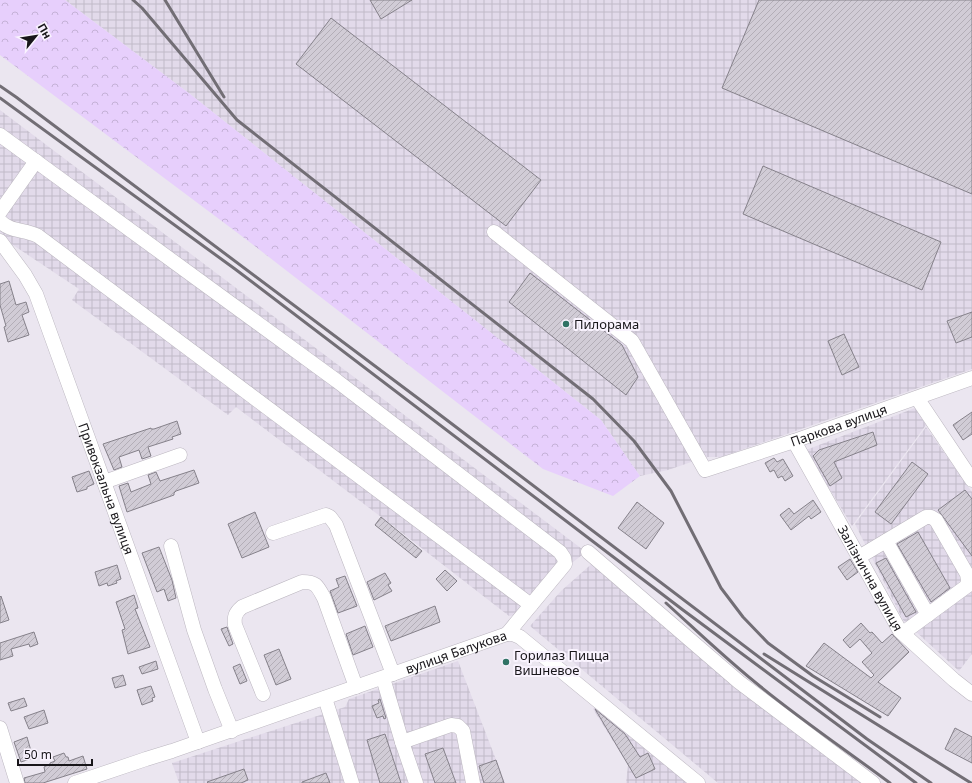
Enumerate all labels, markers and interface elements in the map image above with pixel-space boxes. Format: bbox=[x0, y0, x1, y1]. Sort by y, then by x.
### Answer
north arrow bbox=[16, 16, 56, 56]
text: Пн bbox=[35, 20, 55, 41]
place label: Пилорама bbox=[574, 315, 639, 333]
marker: Пилорама bbox=[561, 319, 571, 329]
street label: Паркова вулиця bbox=[788, 400, 889, 451]
street label: Привокзальна вулиця bbox=[74, 420, 138, 557]
street label: Залізнична вулиця bbox=[834, 522, 907, 634]
street label: вулиця Балукова bbox=[403, 626, 509, 678]
place label: Горилаз Пицца Вишневое bbox=[514, 646, 609, 679]
marker: Горилаз Пицца Вишневое bbox=[501, 657, 511, 667]
scale bar bbox=[18, 741, 92, 767]
text: 50 m bbox=[24, 746, 52, 763]

